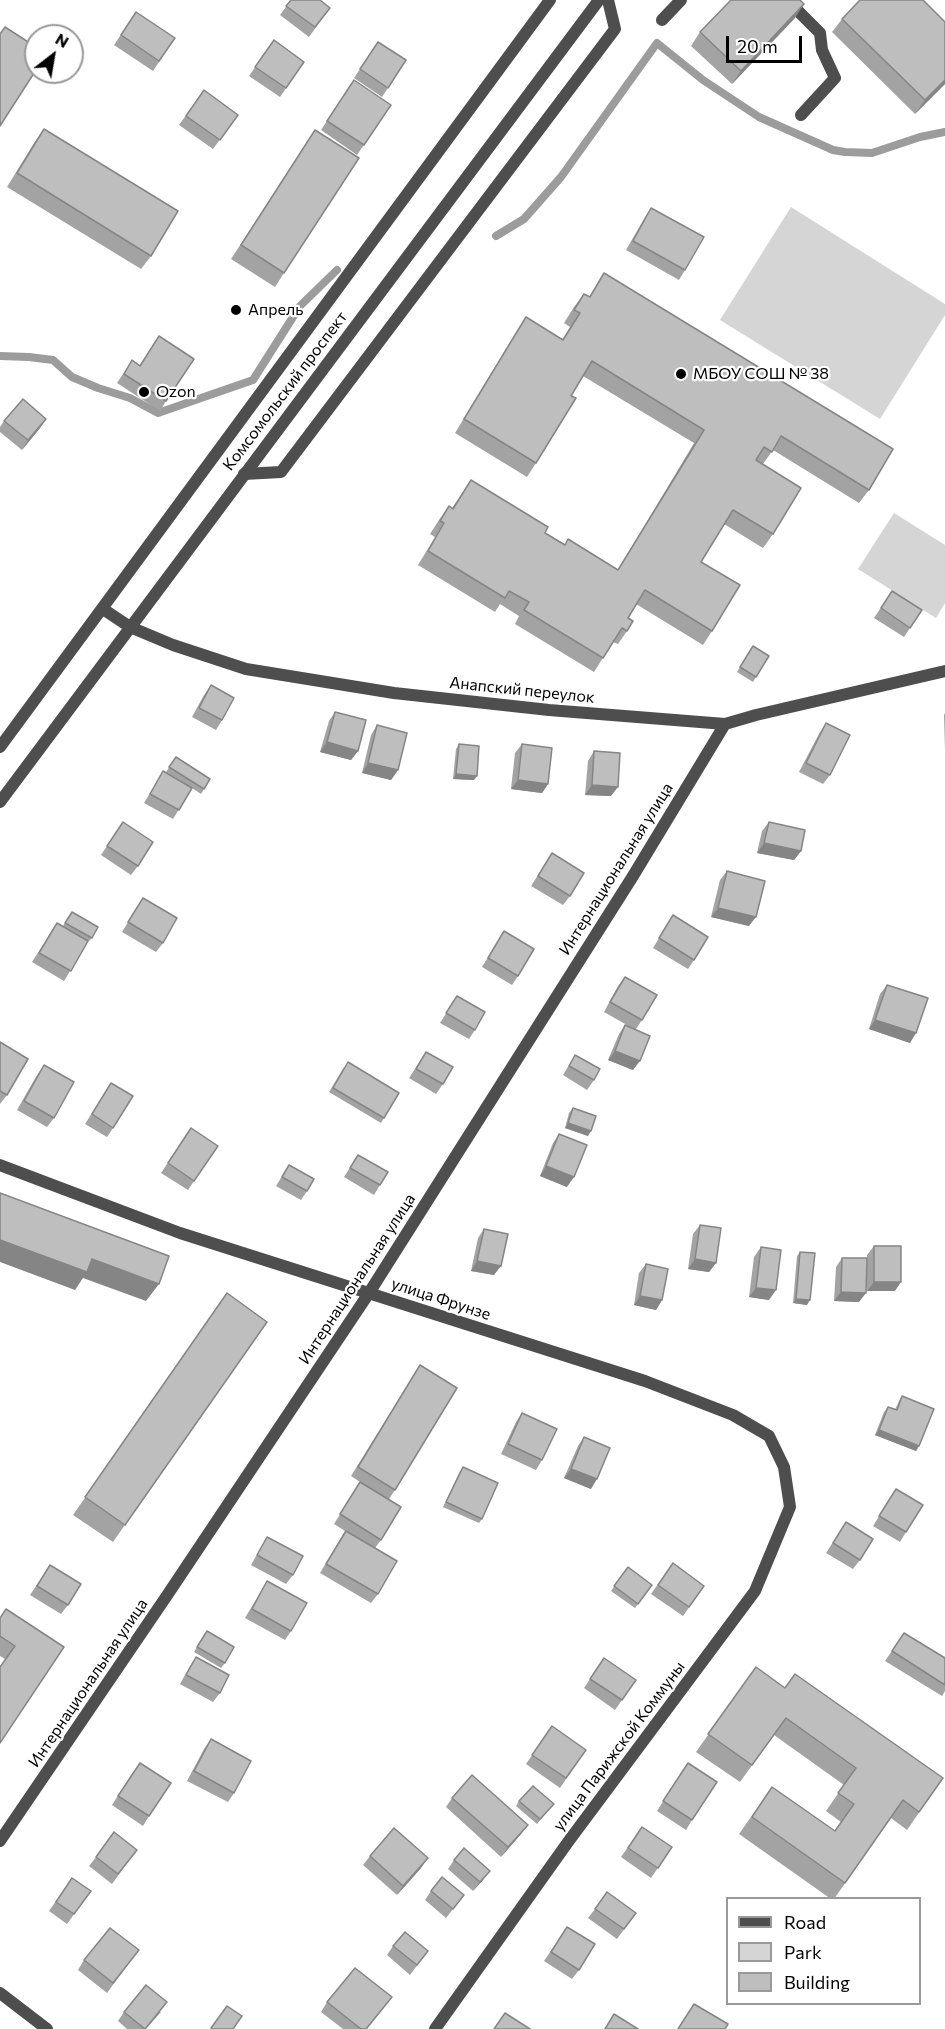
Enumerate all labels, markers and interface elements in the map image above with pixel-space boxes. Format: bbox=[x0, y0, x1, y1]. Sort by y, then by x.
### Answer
north arrow bbox=[24, 24, 84, 84]
scale bar bbox=[729, 24, 806, 62]
text: N bbox=[52, 29, 73, 51]
text: 20 m bbox=[737, 35, 778, 57]
place label: Апрель bbox=[248, 300, 303, 320]
marker: Апрель bbox=[229, 303, 243, 317]
street label: Комсомольский проспект bbox=[219, 308, 351, 474]
place label: МБОУ СОШ № 38 bbox=[693, 364, 829, 384]
marker: МБОУ СОШ № 38 bbox=[674, 367, 688, 381]
place label: Ozon bbox=[156, 382, 196, 402]
marker: Ozon bbox=[137, 385, 151, 399]
street label: Анапский переулок bbox=[449, 673, 595, 707]
street label: Интернациональная улица bbox=[555, 779, 677, 959]
street label: Интернациональная улица bbox=[295, 1190, 419, 1368]
street label: улица Фрунзе bbox=[389, 1274, 493, 1324]
street label: Интернациональная улица bbox=[24, 1595, 152, 1771]
street label: улица Парижской Коммуны bbox=[549, 1657, 689, 1835]
legend bbox=[726, 1897, 921, 2005]
text: Road bbox=[784, 1911, 826, 1933]
text: Park bbox=[784, 1941, 822, 1963]
text: Building bbox=[784, 1971, 850, 1993]

